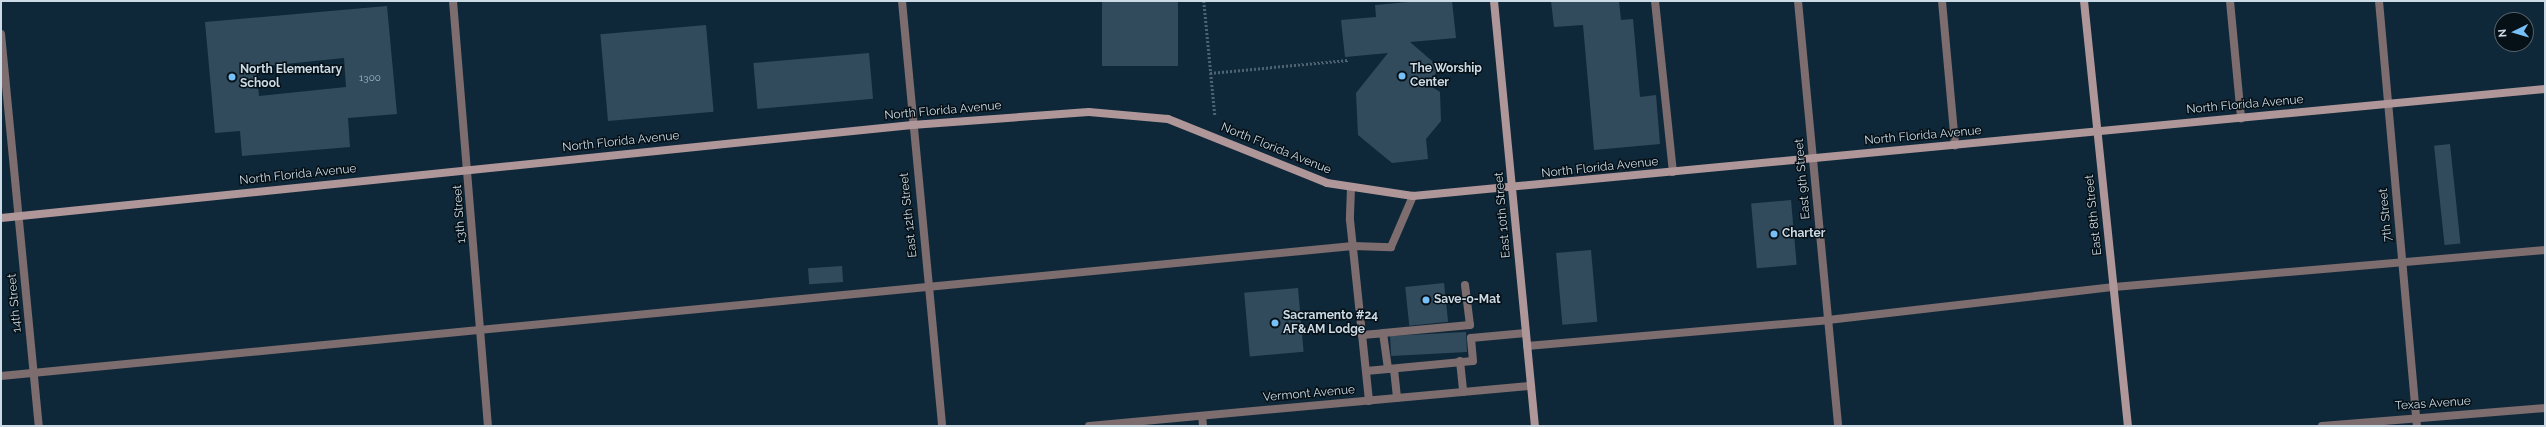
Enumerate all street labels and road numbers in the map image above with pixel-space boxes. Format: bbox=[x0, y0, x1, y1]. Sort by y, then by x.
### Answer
street label: North Florida Avenue bbox=[2186, 93, 2304, 117]
street label: North Florida Avenue bbox=[884, 99, 1002, 123]
street label: North Florida Avenue bbox=[1219, 120, 1333, 178]
street label: North Florida Avenue bbox=[1864, 124, 1982, 148]
street label: North Florida Avenue bbox=[562, 129, 680, 155]
street label: East 9th Street bbox=[1792, 138, 1814, 220]
street label: North Florida Avenue bbox=[1541, 155, 1659, 181]
street label: North Florida Avenue bbox=[239, 162, 357, 188]
street label: East 10th Street bbox=[1492, 171, 1514, 259]
street label: East 12th Street bbox=[897, 172, 921, 258]
street label: East 8th Street bbox=[2083, 174, 2105, 256]
street label: 13th Street bbox=[451, 184, 469, 244]
street label: 7th Street bbox=[2376, 188, 2396, 242]
street label: 14th Street bbox=[5, 273, 25, 333]
street label: Vermont Avenue bbox=[1262, 383, 1356, 405]
street label: Texas Avenue bbox=[2394, 394, 2472, 414]

